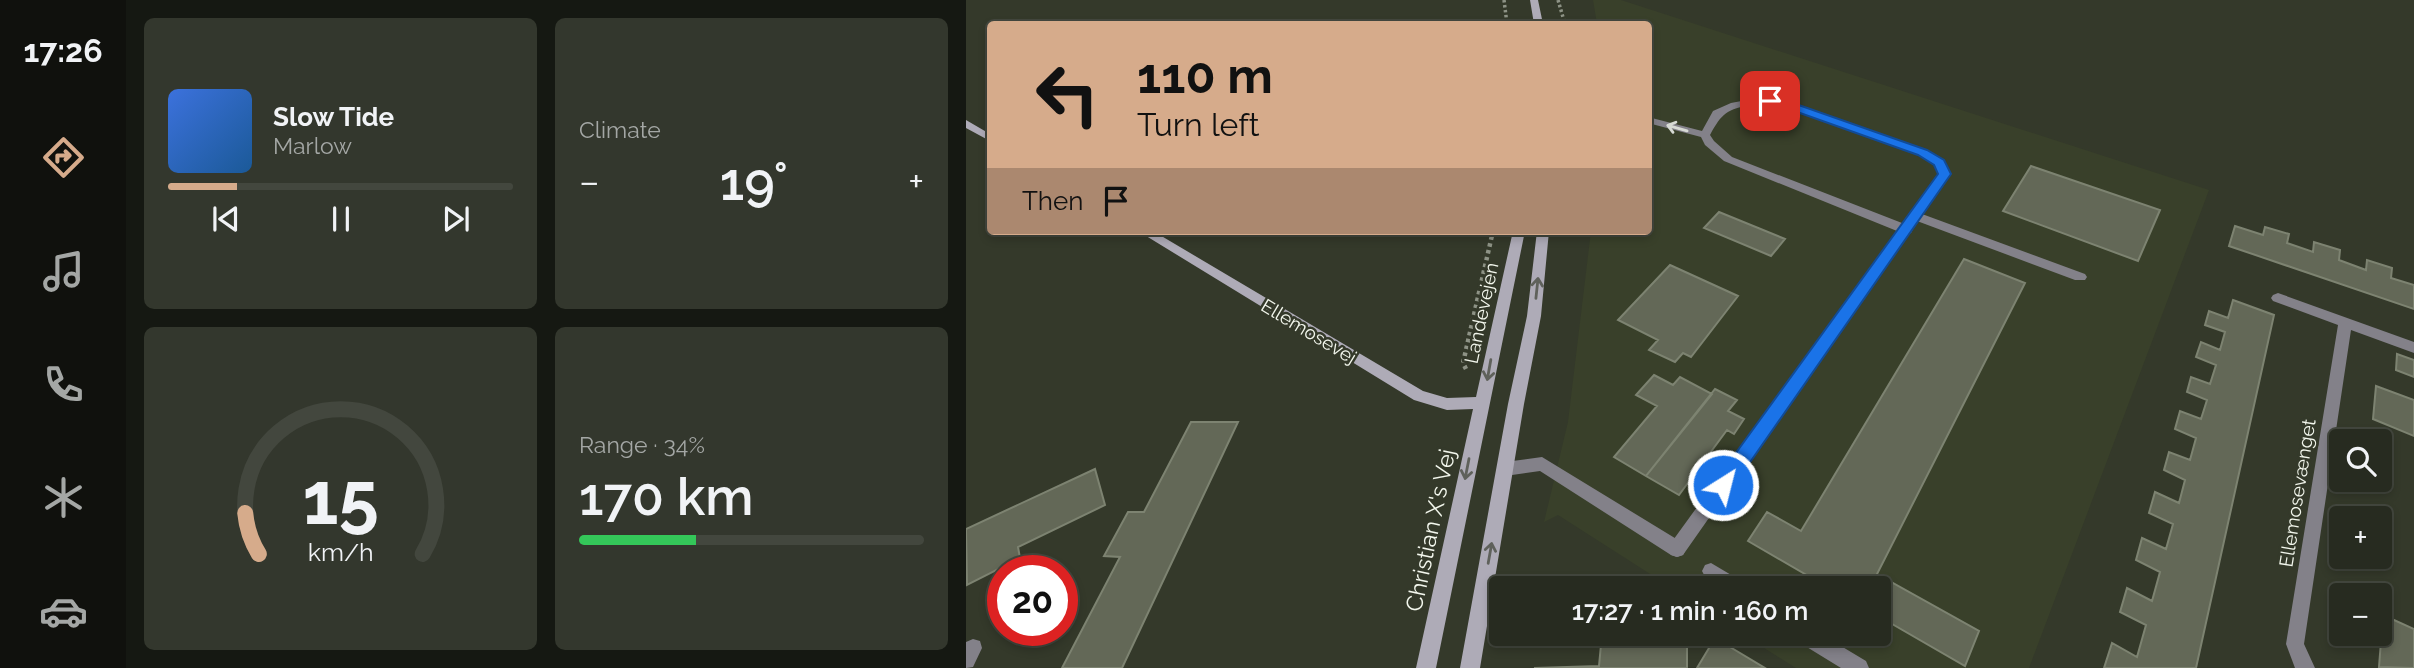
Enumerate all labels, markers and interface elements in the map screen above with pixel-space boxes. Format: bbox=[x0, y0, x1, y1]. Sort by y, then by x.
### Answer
text: 17:26 bbox=[23, 32, 103, 69]
text: 110 m bbox=[1137, 47, 1273, 104]
icon: left bbox=[1022, 49, 1113, 140]
pin bbox=[1740, 71, 1800, 131]
icon: arrive bbox=[1751, 82, 1789, 120]
text: Slow Tide bbox=[273, 102, 394, 132]
text: Turn left bbox=[1137, 106, 1259, 143]
text: Climate bbox=[579, 116, 661, 143]
one-way arrow bbox=[1666, 121, 1688, 134]
text: Marlow bbox=[273, 132, 352, 159]
icon: directions bbox=[39, 133, 88, 182]
text: 19° bbox=[720, 151, 788, 212]
text: − bbox=[579, 159, 599, 204]
text: + bbox=[908, 159, 924, 204]
icon: arrive bbox=[1097, 182, 1135, 220]
text: Then bbox=[1022, 186, 1083, 216]
icon: previous bbox=[207, 200, 245, 238]
icon: pause bbox=[322, 200, 360, 238]
icon: next bbox=[437, 200, 475, 238]
icon: music bbox=[39, 247, 88, 296]
street label: Landevejen bbox=[1460, 260, 1502, 366]
one-way arrow bbox=[1531, 278, 1544, 300]
street label: Ellemosevej bbox=[1257, 294, 1361, 368]
one-way arrow bbox=[1482, 358, 1495, 381]
icon: phone bbox=[39, 360, 88, 409]
street label: Ellemosevænget bbox=[2274, 417, 2320, 569]
map controls bbox=[2329, 429, 2392, 646]
button: search bbox=[2329, 429, 2392, 492]
text: Range · 34% bbox=[579, 431, 705, 458]
street label: Christian X's Vej bbox=[1400, 446, 1460, 614]
position arrow bbox=[1686, 448, 1760, 522]
text: 15 bbox=[302, 457, 379, 542]
one-way arrow bbox=[1459, 457, 1473, 480]
text: 170 km bbox=[579, 466, 753, 527]
icon: climate bbox=[39, 473, 88, 522]
button: + bbox=[2329, 506, 2392, 569]
text: km/h bbox=[308, 537, 373, 567]
one-way arrow bbox=[1484, 542, 1498, 565]
speed limit sign: 20 bbox=[987, 555, 1078, 646]
button: − bbox=[2329, 583, 2392, 646]
icon: car bbox=[39, 587, 88, 636]
text: 17:27 · 1 min · 160 m bbox=[1572, 596, 1808, 626]

